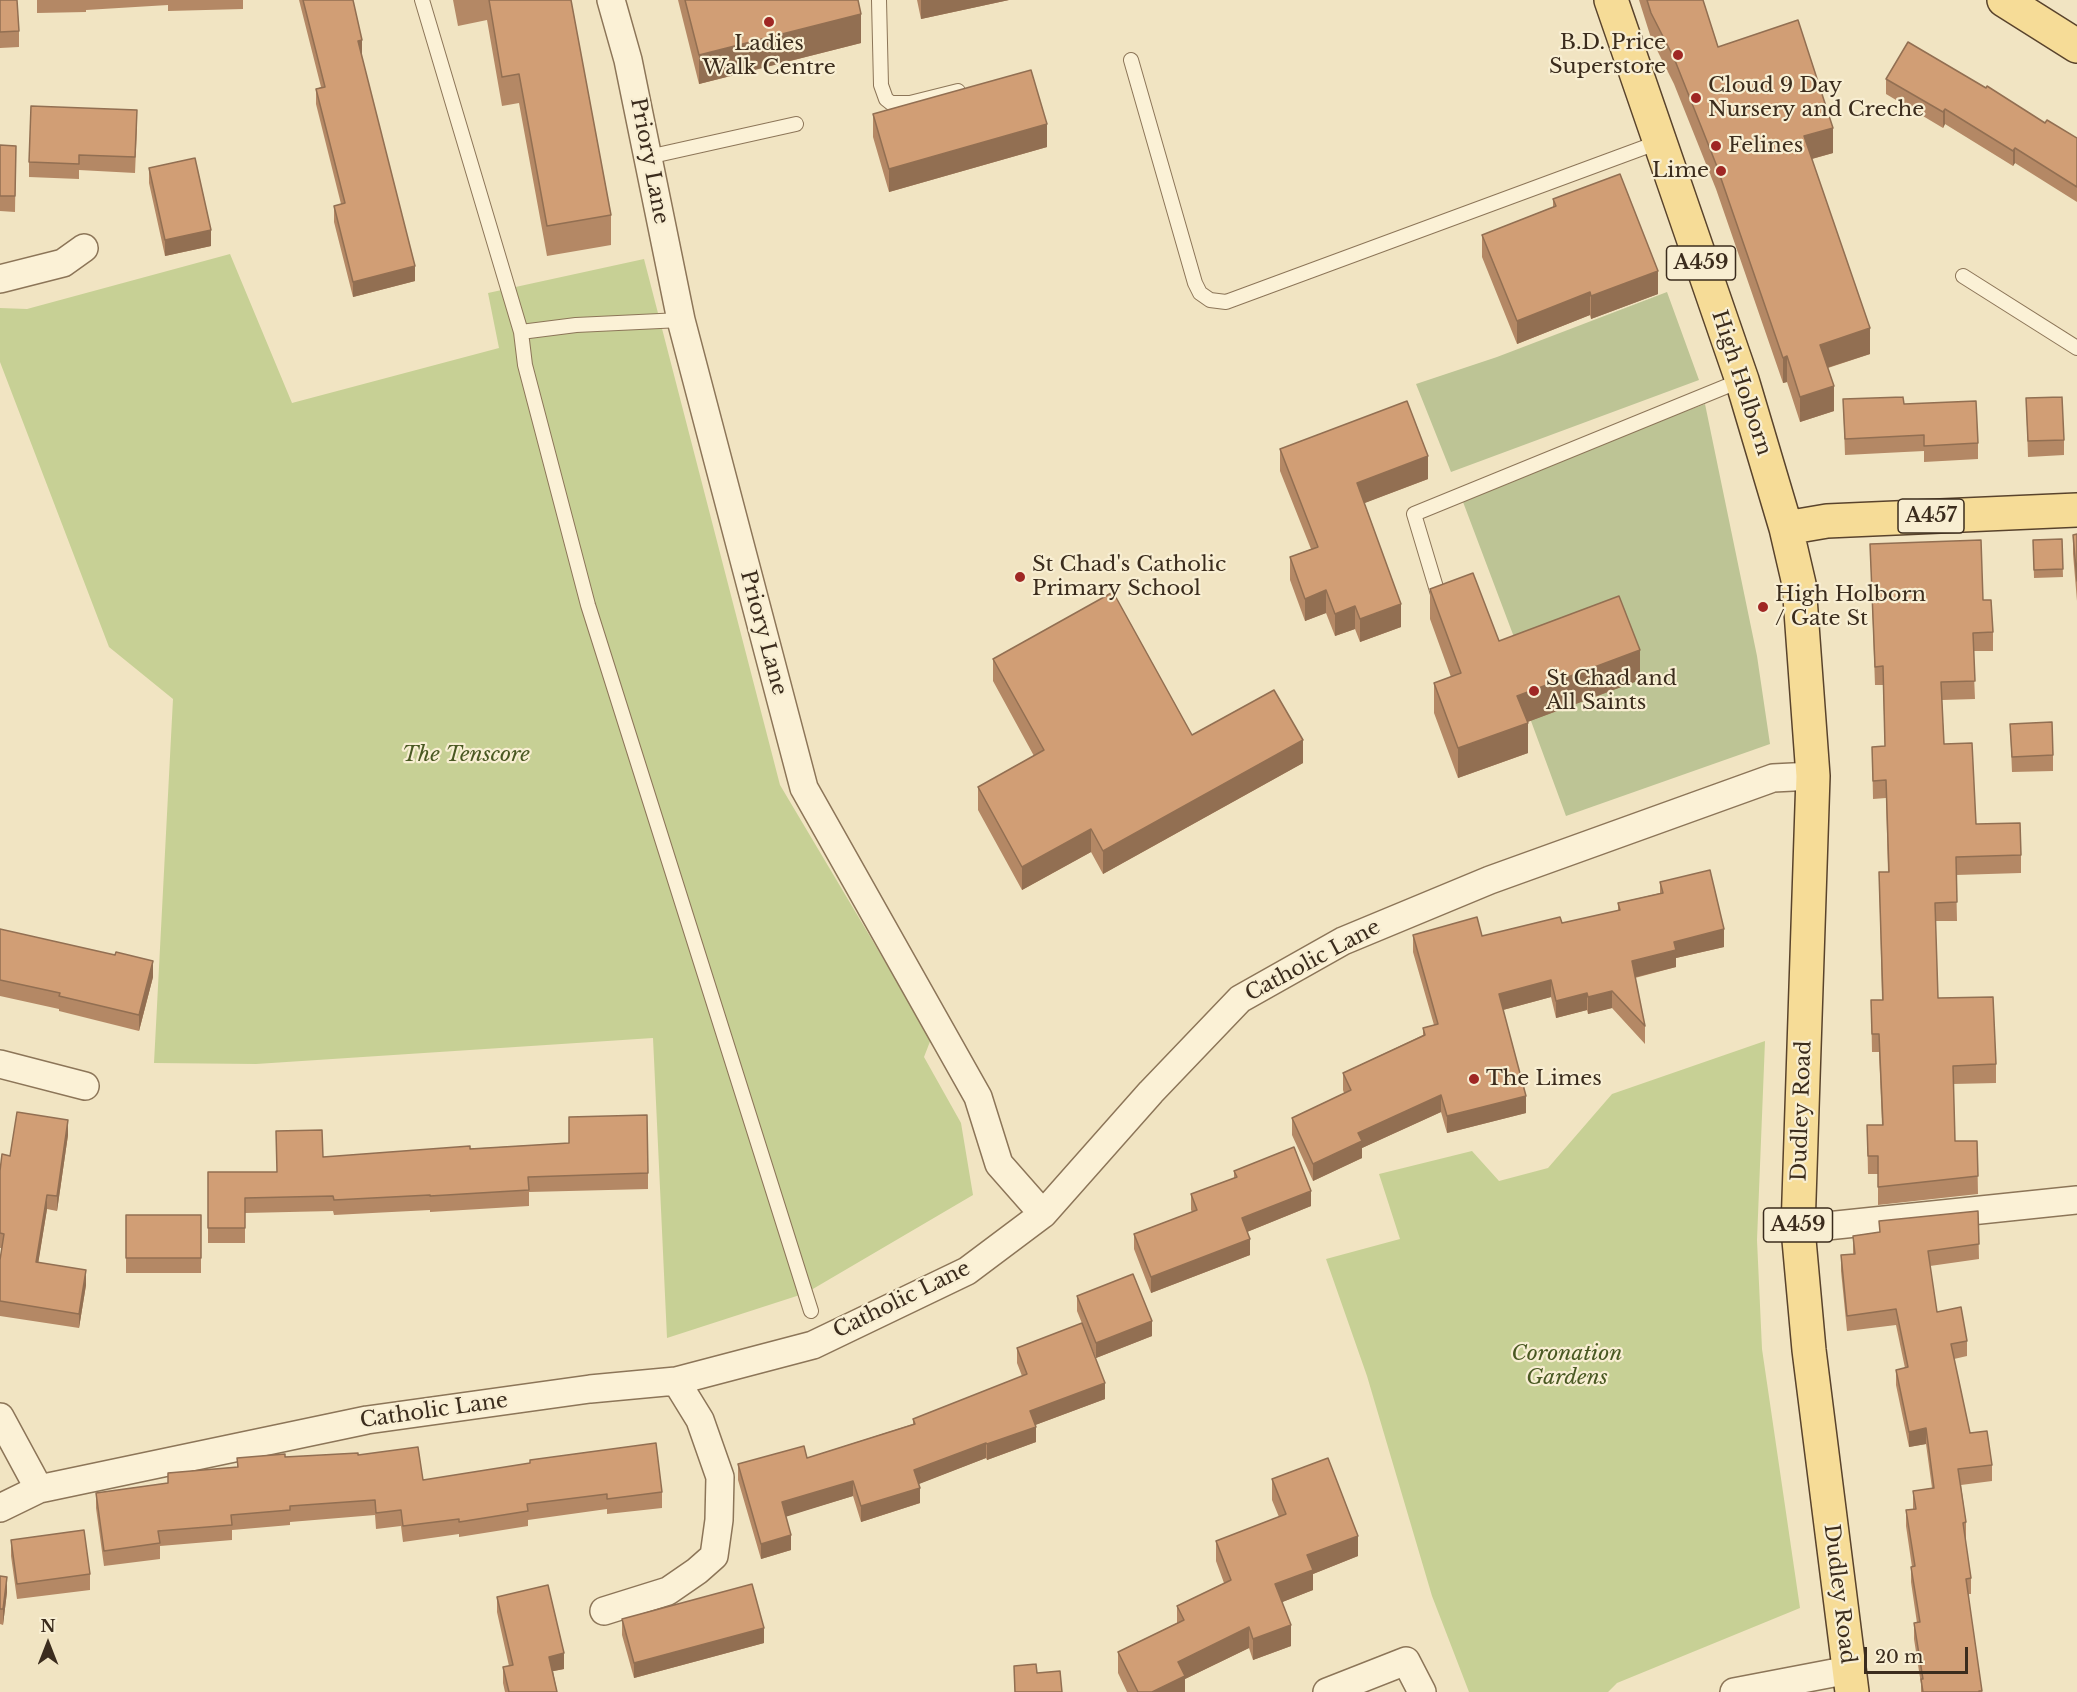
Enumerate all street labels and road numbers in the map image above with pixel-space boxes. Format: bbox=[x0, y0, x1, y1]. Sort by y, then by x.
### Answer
street label: Priory Lane bbox=[624, 96, 674, 226]
road number: A459 bbox=[1666, 246, 1736, 280]
street label: High Holborn bbox=[1706, 307, 1776, 459]
road number: A457 bbox=[1898, 499, 1964, 533]
street label: Priory Lane bbox=[734, 568, 792, 698]
street label: Catholic Lane bbox=[1241, 915, 1385, 1007]
street label: Dudley Road bbox=[1787, 1040, 1817, 1182]
road number: A459 bbox=[1764, 1208, 1832, 1242]
street label: Catholic Lane bbox=[829, 1256, 975, 1344]
street label: Catholic Lane bbox=[358, 1388, 510, 1434]
street label: Dudley Road bbox=[1818, 1523, 1860, 1665]

